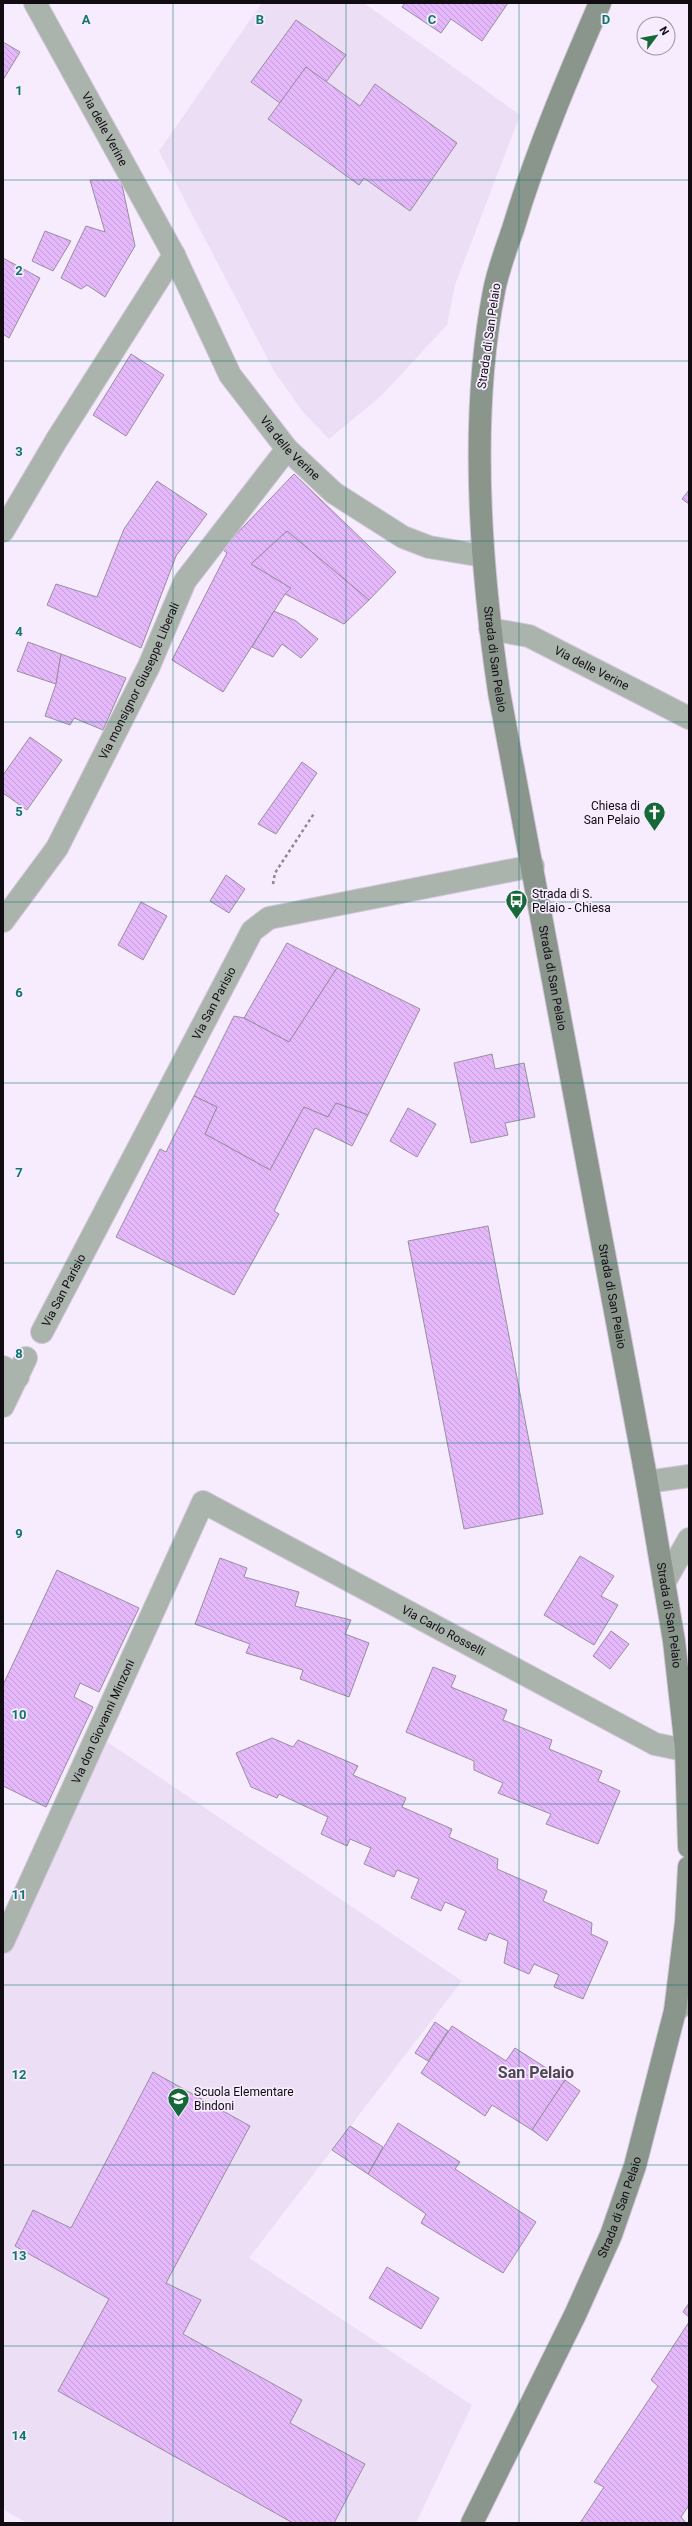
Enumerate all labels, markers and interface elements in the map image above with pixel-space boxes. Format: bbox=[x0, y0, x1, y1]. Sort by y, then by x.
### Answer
text: A bbox=[82, 12, 91, 27]
text: B bbox=[256, 12, 264, 27]
text: C bbox=[428, 12, 437, 27]
text: D bbox=[602, 12, 610, 27]
north arrow bbox=[636, 16, 676, 56]
text: N bbox=[656, 24, 672, 38]
text: 1 bbox=[15, 83, 23, 98]
street label: Via delle Verine bbox=[79, 90, 131, 168]
text: 2 bbox=[15, 263, 23, 278]
street label: Strada di San Pelaio bbox=[475, 282, 503, 390]
street label: Via delle Verine bbox=[257, 413, 323, 483]
text: 3 bbox=[15, 444, 23, 459]
street label: Via monsignor Giuseppe Liberali bbox=[96, 600, 182, 762]
street label: Strada di San Pelaio bbox=[481, 606, 510, 713]
text: 4 bbox=[15, 624, 23, 639]
street label: Via delle Verine bbox=[552, 643, 631, 693]
place label: Chiesa di San Pelaio bbox=[584, 799, 640, 827]
church icon: Chiesa di San Pelaio bbox=[642, 800, 668, 833]
text: 5 bbox=[15, 804, 23, 819]
place label: Strada di S. Pelaio - Chiesa bbox=[532, 887, 611, 915]
bus stop icon: Strada di S. Pelaio - Chiesa bbox=[503, 888, 529, 921]
street label: Strada di San Pelaio bbox=[536, 924, 569, 1032]
street label: Via San Parisio bbox=[189, 964, 239, 1042]
text: 6 bbox=[15, 985, 23, 1000]
text: 7 bbox=[15, 1165, 23, 1180]
street label: Strada di San Pelaio bbox=[596, 1243, 629, 1350]
street label: Via San Parisio bbox=[39, 1251, 89, 1329]
text: 8 bbox=[15, 1346, 23, 1361]
text: 9 bbox=[15, 1526, 23, 1541]
street label: Strada di San Pelaio bbox=[654, 1561, 684, 1669]
street label: Via Carlo Rosselli bbox=[399, 1603, 488, 1659]
street label: Via don Giovanni Minzoni bbox=[69, 1657, 137, 1786]
text: 10 bbox=[12, 1707, 26, 1722]
text: 11 bbox=[12, 1887, 26, 1902]
district label: San Pelaio bbox=[498, 2063, 574, 2082]
text: 12 bbox=[12, 2067, 26, 2082]
place label: Scuola Elementare Bindoni bbox=[194, 2085, 294, 2113]
school or university icon: Scuola Elementare Bindoni bbox=[166, 2086, 192, 2119]
street label: Strada di San Pelaio bbox=[595, 2155, 644, 2260]
text: 13 bbox=[12, 2248, 26, 2263]
text: 14 bbox=[12, 2428, 27, 2443]

